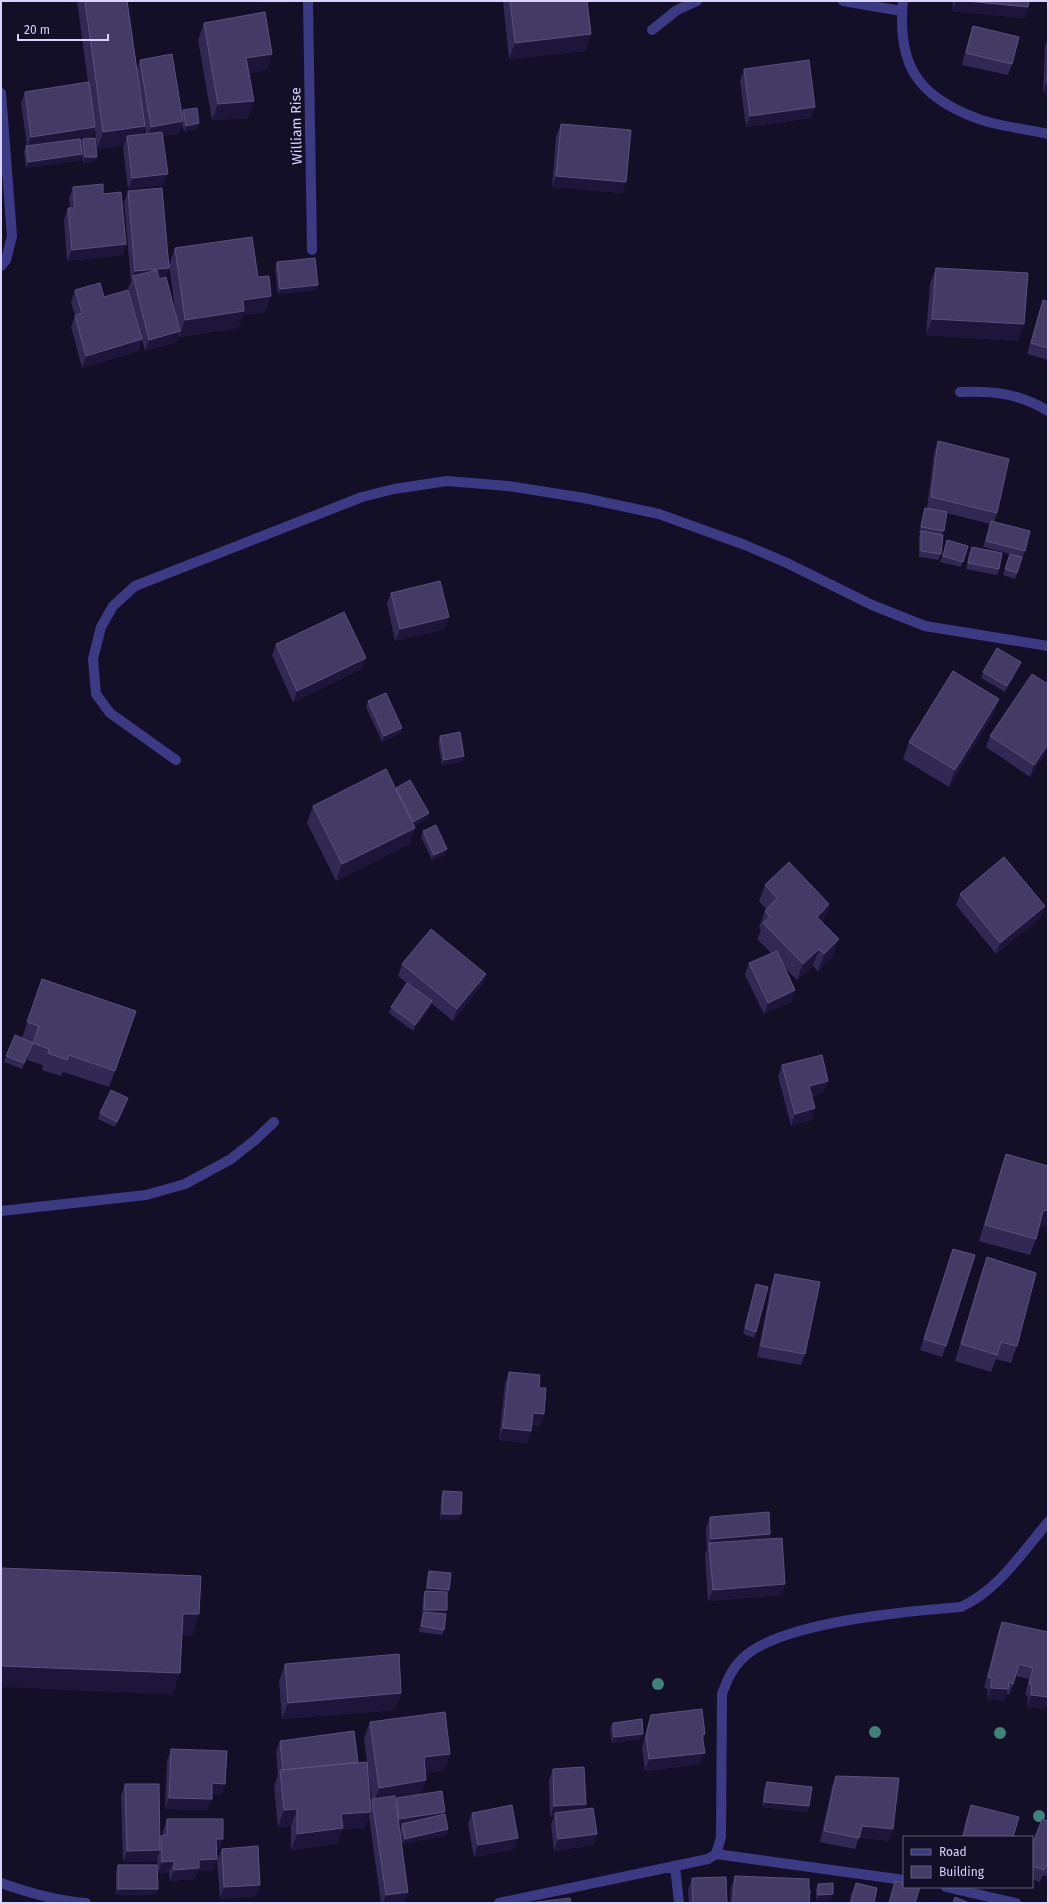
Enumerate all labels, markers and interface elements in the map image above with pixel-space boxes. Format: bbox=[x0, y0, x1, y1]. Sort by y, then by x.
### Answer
scale bar bbox=[18, 16, 108, 42]
text: 20 m bbox=[24, 23, 50, 37]
street label: William Rise bbox=[287, 87, 306, 165]
legend bbox=[903, 1836, 1033, 1888]
text: Road bbox=[939, 1845, 967, 1859]
text: Building bbox=[939, 1865, 985, 1879]

